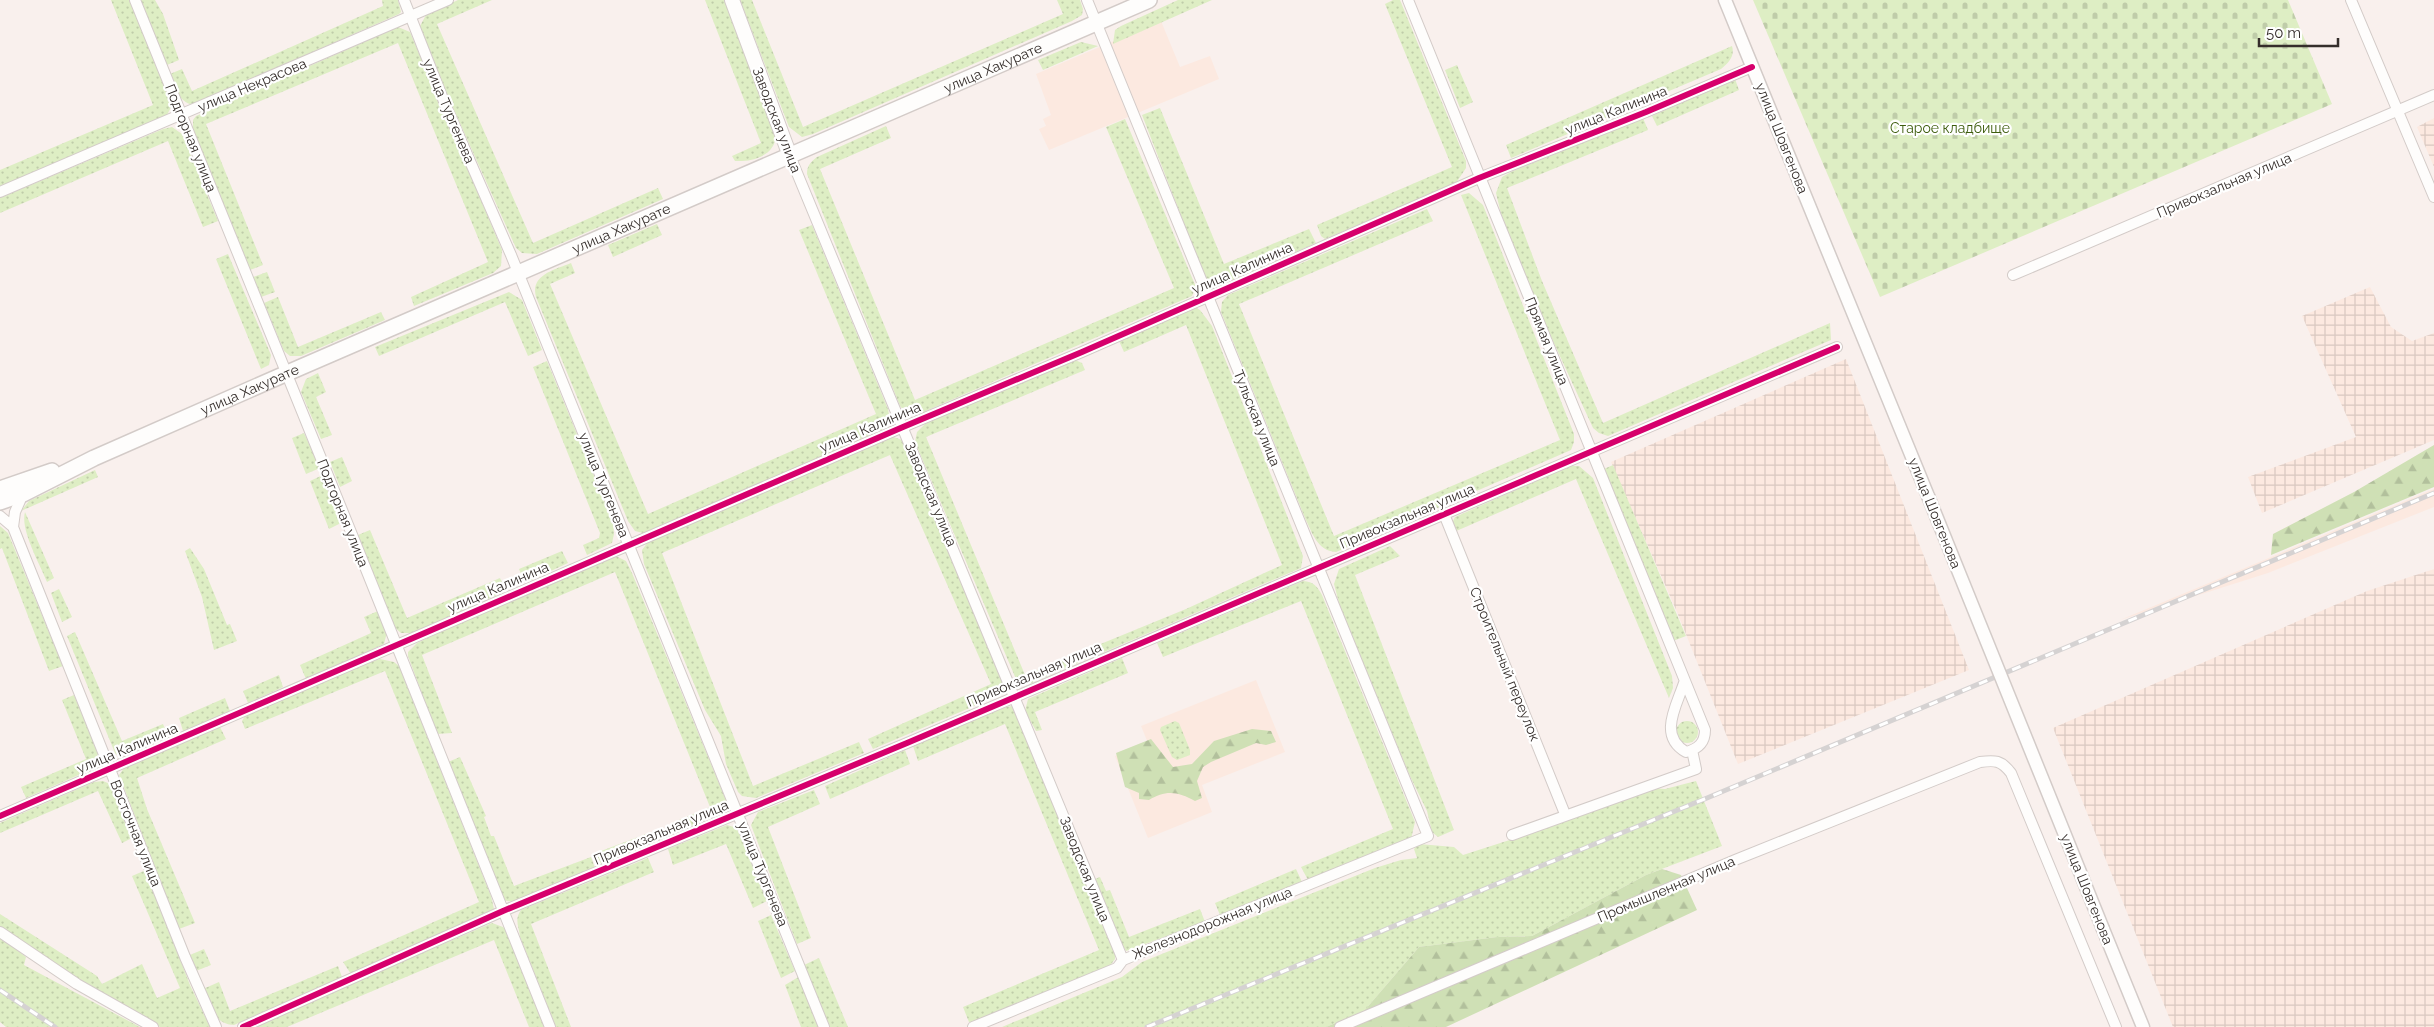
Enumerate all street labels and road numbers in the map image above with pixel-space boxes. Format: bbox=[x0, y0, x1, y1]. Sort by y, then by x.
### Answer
street label: улица Хакурате bbox=[941, 39, 1045, 96]
street label: улица Некрасова bbox=[195, 55, 309, 115]
street label: улица Тургенева bbox=[420, 56, 478, 166]
street label: Заводская улица bbox=[749, 65, 805, 175]
street label: улица Шовгенова bbox=[1753, 80, 1811, 196]
street label: Подгорная улица bbox=[162, 82, 220, 194]
street label: улица Калинина bbox=[1563, 82, 1669, 138]
street label: Привокзальная улица bbox=[2154, 149, 2294, 221]
street label: улица Хакурате bbox=[570, 200, 673, 257]
street label: улица Калинина bbox=[1189, 239, 1295, 297]
street label: Прямая улица bbox=[1522, 295, 1572, 387]
street label: улица Хакурате bbox=[198, 361, 301, 418]
street label: Тульская улица bbox=[1230, 368, 1284, 468]
street label: улица Калинина bbox=[817, 398, 923, 456]
street label: улица Тургенева bbox=[576, 430, 632, 540]
street label: Заводская улица bbox=[902, 439, 960, 549]
street label: улица Шовгенова bbox=[1906, 455, 1964, 571]
street label: Подгорная улица bbox=[314, 457, 372, 569]
street label: Привокзальная улица bbox=[1337, 480, 1477, 552]
street label: улица Калинина bbox=[445, 558, 551, 616]
street label: Строительный переулок bbox=[1467, 585, 1543, 743]
street label: Привокзальная улица bbox=[964, 638, 1104, 710]
street label: улица Калинина bbox=[74, 719, 180, 777]
street label: Восточная улица bbox=[107, 777, 165, 889]
street label: Привокзальная улица bbox=[591, 796, 731, 868]
street label: Заводская улица bbox=[1057, 814, 1113, 924]
street label: улица Тургенева bbox=[735, 819, 791, 929]
street label: улица Шовгенова bbox=[2058, 831, 2116, 947]
street label: Промышленная улица bbox=[1595, 853, 1737, 925]
street label: Железнодорожная улица bbox=[1130, 884, 1294, 962]

